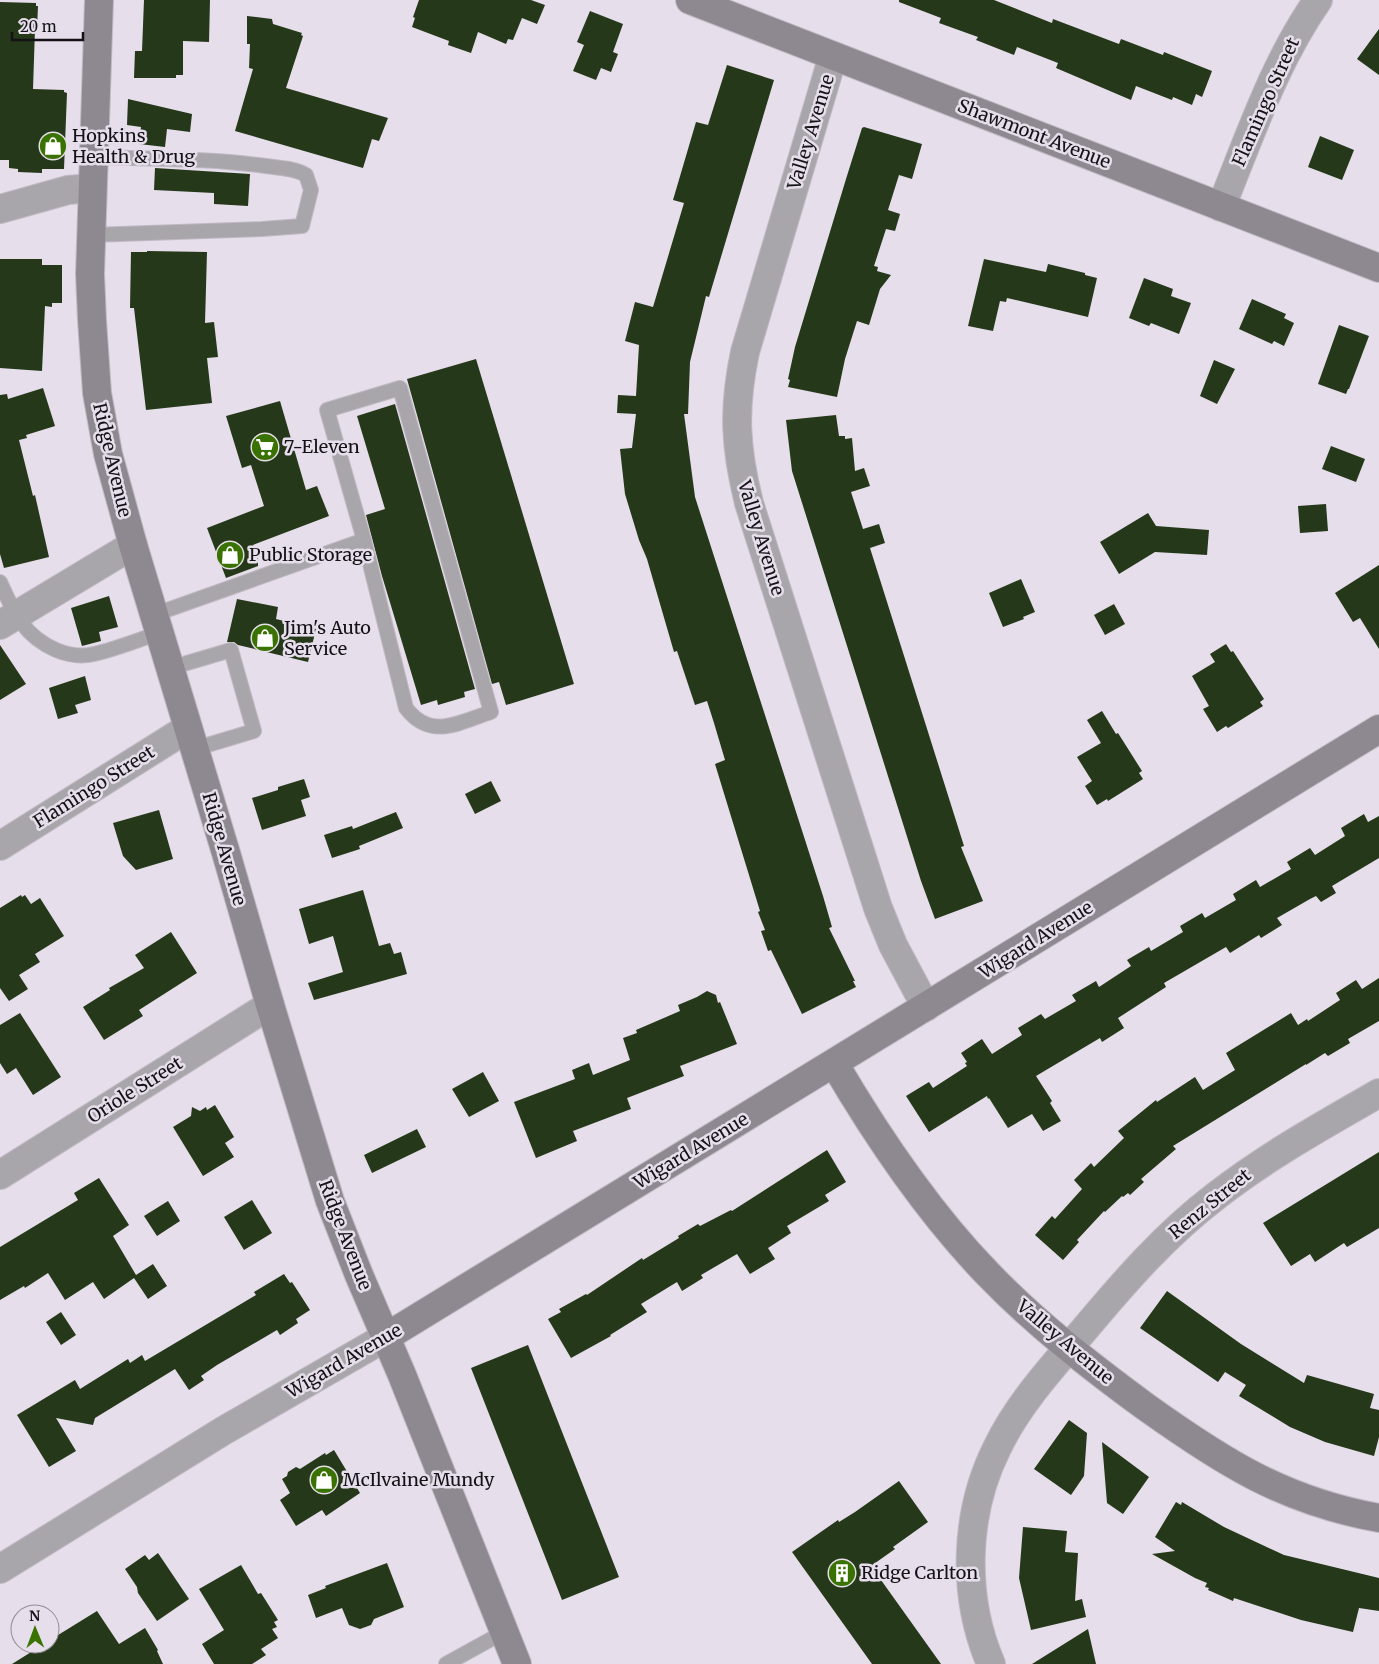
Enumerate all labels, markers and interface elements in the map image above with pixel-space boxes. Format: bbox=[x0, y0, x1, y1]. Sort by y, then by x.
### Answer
scale bar bbox=[12, 10, 84, 42]
text: 20 m bbox=[20, 17, 57, 36]
street label: Flamingo Street bbox=[1227, 34, 1304, 170]
street label: Valley Avenue bbox=[782, 71, 839, 193]
street label: Shawmont Avenue bbox=[954, 94, 1114, 173]
place label: Hopkins Health & Drug bbox=[72, 124, 195, 168]
shop icon: Hopkins Health & Drug bbox=[38, 131, 68, 161]
street label: Ridge Avenue bbox=[88, 400, 137, 519]
supermarket icon: 7-Eleven bbox=[250, 432, 280, 462]
place label: 7-Eleven bbox=[284, 435, 360, 458]
street label: Valley Avenue bbox=[733, 477, 790, 598]
shop icon: Public Storage bbox=[215, 540, 245, 570]
place label: Public Storage bbox=[249, 543, 372, 566]
place label: Jim's Auto Service bbox=[283, 616, 371, 660]
shop icon: Jim's Auto Service bbox=[250, 623, 280, 653]
street label: Flamingo Street bbox=[29, 740, 159, 833]
street label: Ridge Avenue bbox=[197, 790, 252, 908]
street label: Wigard Avenue bbox=[974, 895, 1097, 984]
street label: Oriole Street bbox=[83, 1051, 187, 1128]
street label: Wigard Avenue bbox=[628, 1107, 752, 1194]
street label: Renz Street bbox=[1164, 1163, 1255, 1244]
street label: Ridge Avenue bbox=[314, 1176, 377, 1293]
street label: Valley Avenue bbox=[1011, 1294, 1118, 1389]
street label: Wigard Avenue bbox=[281, 1318, 406, 1403]
shop icon: McIlvaine Mundy bbox=[309, 1465, 339, 1495]
place label: McIlvaine Mundy bbox=[343, 1468, 495, 1491]
building icon: Ridge Carlton bbox=[827, 1558, 857, 1588]
place label: Ridge Carlton bbox=[861, 1561, 978, 1584]
north arrow bbox=[10, 1604, 60, 1654]
text: N bbox=[29, 1607, 40, 1625]

